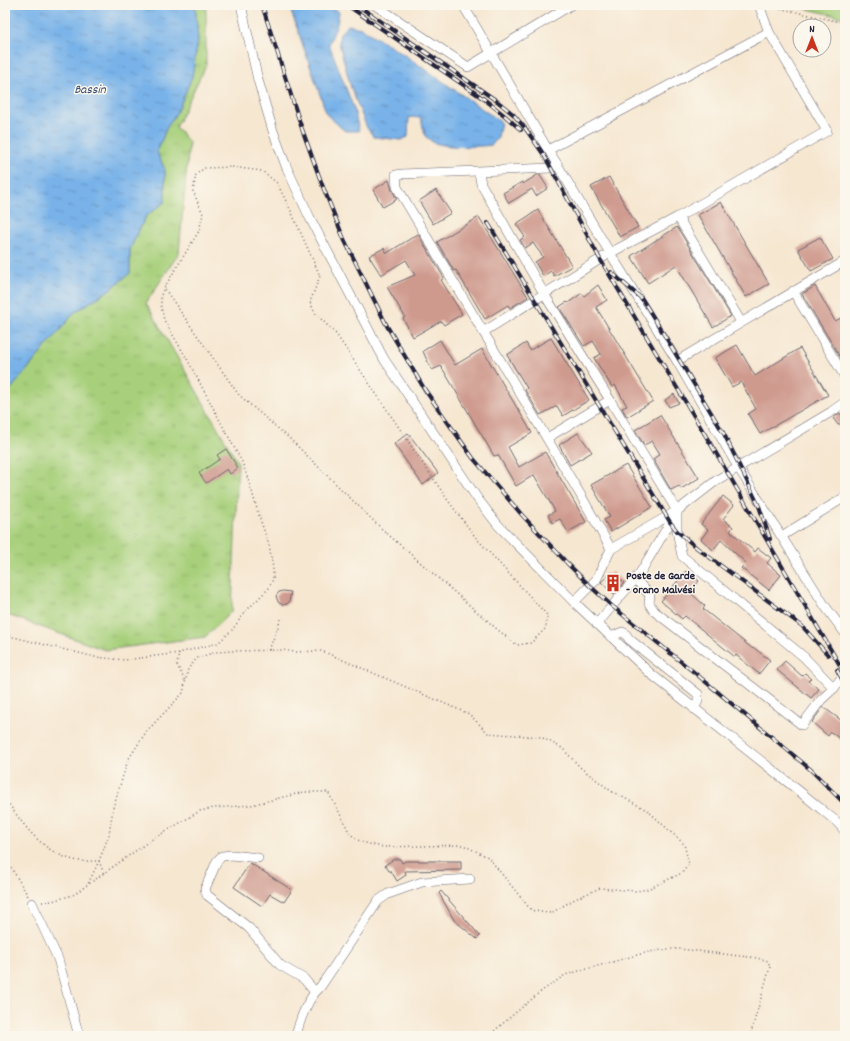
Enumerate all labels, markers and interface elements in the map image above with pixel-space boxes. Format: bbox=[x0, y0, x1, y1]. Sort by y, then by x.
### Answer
north arrow bbox=[792, 18, 832, 58]
text: N bbox=[809, 22, 815, 38]
water label: Bassin bbox=[74, 81, 107, 100]
place label: Poste de Garde - orano Malvési bbox=[626, 568, 696, 599]
building icon: Poste de Garde - orano Malvési bbox=[603, 573, 623, 593]

